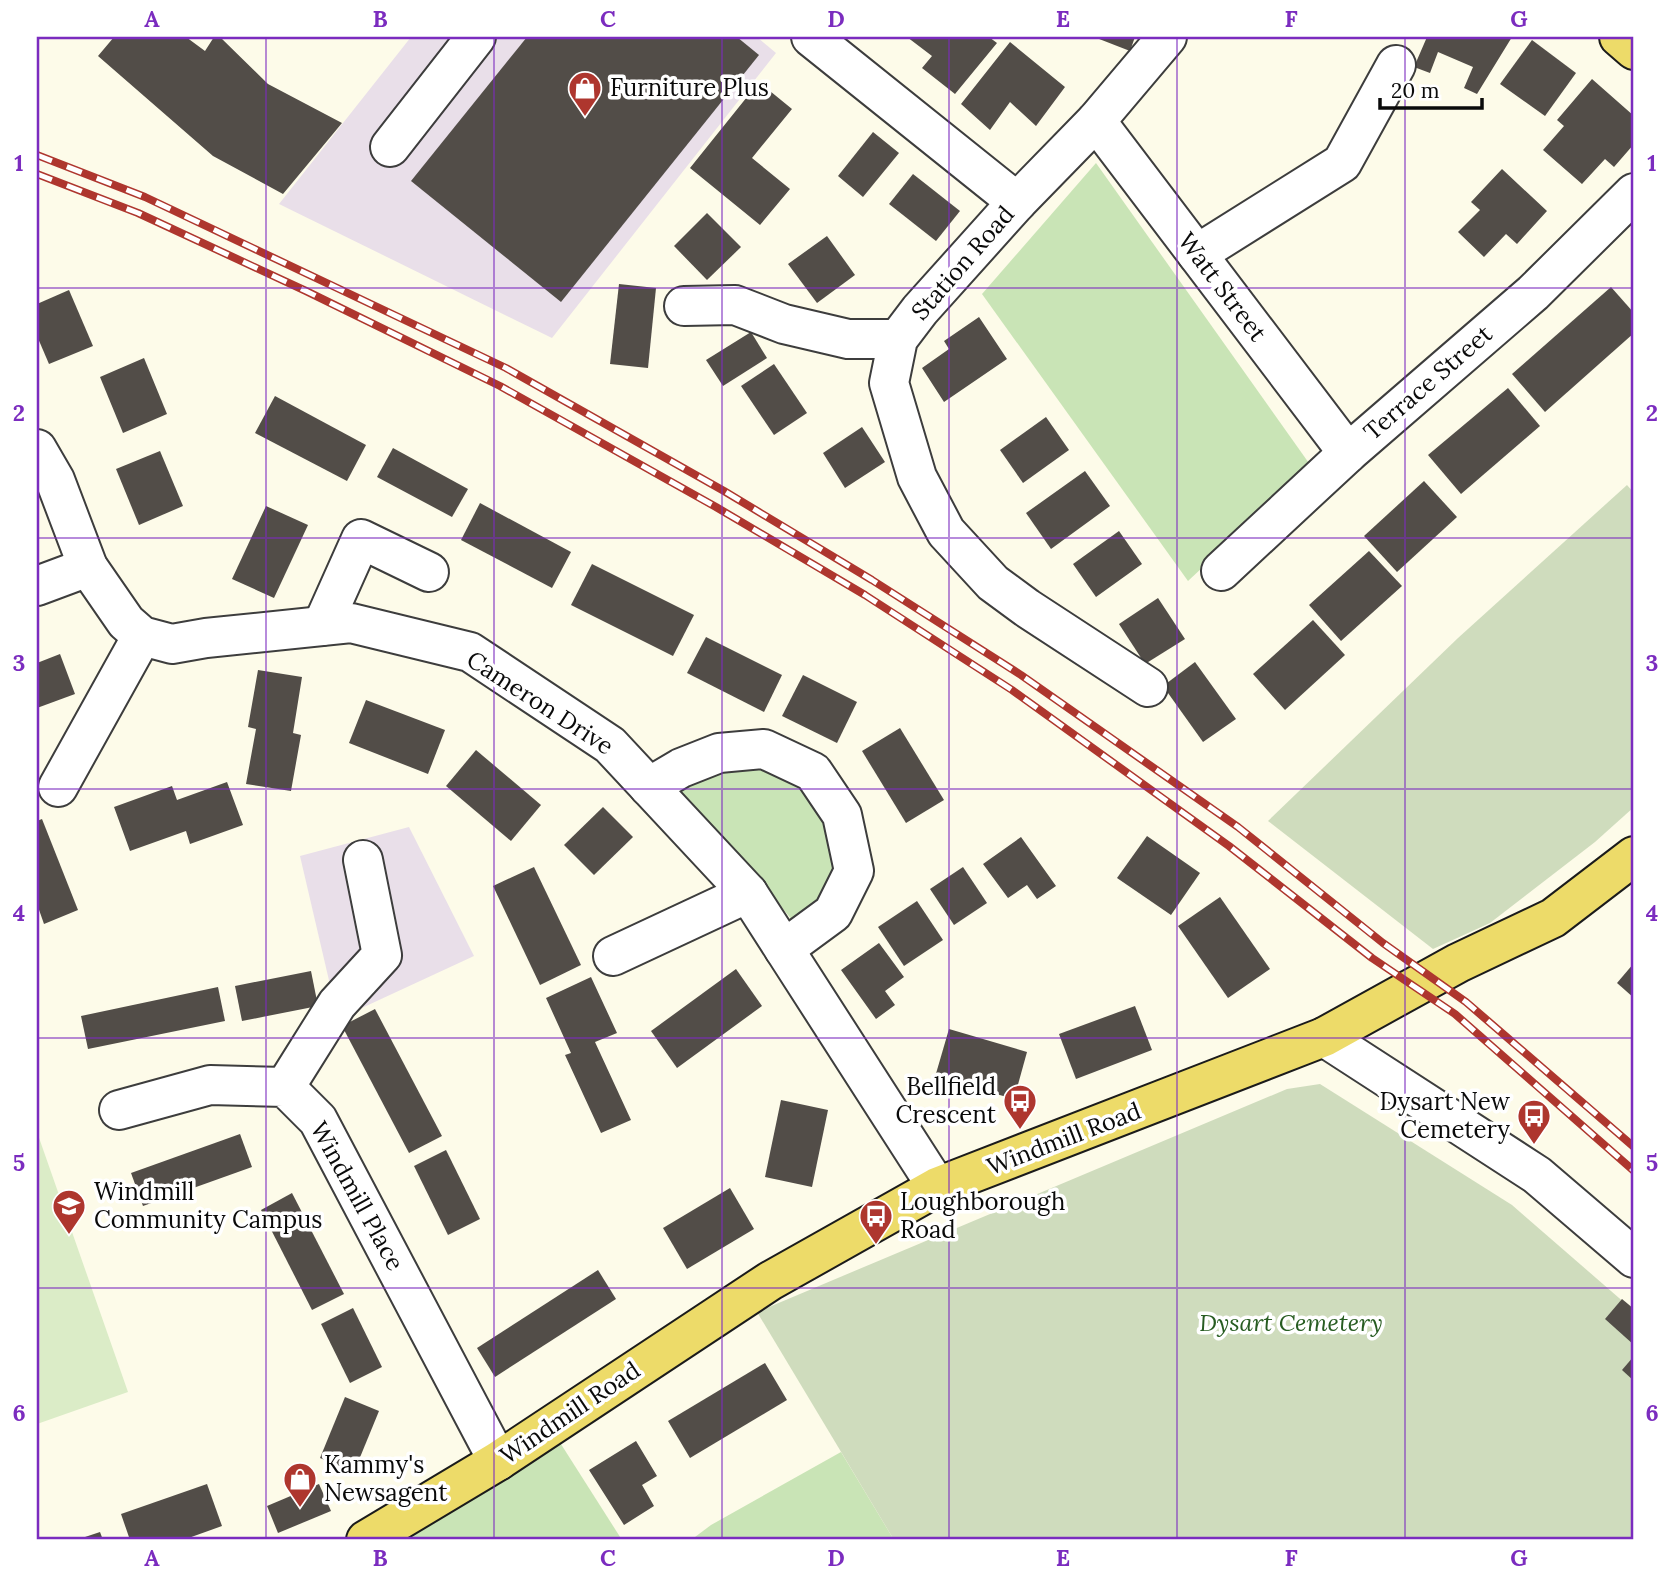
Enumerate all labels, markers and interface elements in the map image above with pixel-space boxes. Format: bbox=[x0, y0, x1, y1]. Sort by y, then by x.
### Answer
text: A bbox=[144, 4, 160, 33]
text: B bbox=[372, 4, 388, 33]
text: C bbox=[600, 4, 616, 33]
text: D bbox=[827, 4, 845, 33]
text: E bbox=[1056, 4, 1070, 33]
text: F bbox=[1284, 4, 1298, 33]
text: G bbox=[1510, 4, 1528, 33]
scale bar bbox=[1380, 66, 1482, 110]
shop icon: Furniture Plus bbox=[566, 69, 604, 118]
place label: Furniture Plus bbox=[610, 72, 769, 103]
text: 20 m bbox=[1391, 77, 1440, 104]
text: 1 bbox=[14, 148, 24, 177]
text: 1 bbox=[1647, 148, 1657, 177]
street label: Station Road bbox=[904, 199, 1021, 326]
street label: Watt Street bbox=[1171, 226, 1274, 348]
street label: Terrace Street bbox=[1357, 318, 1499, 447]
text: 2 bbox=[13, 398, 25, 427]
text: 2 bbox=[1646, 398, 1658, 427]
street label: Cameron Drive bbox=[461, 644, 619, 762]
text: 3 bbox=[13, 648, 25, 677]
text: 3 bbox=[1646, 648, 1658, 677]
text: 4 bbox=[13, 898, 25, 927]
text: 4 bbox=[1646, 898, 1658, 927]
place label: Bellfield Crescent bbox=[896, 1071, 997, 1130]
bus stop icon: Bellfield Crescent bbox=[1001, 1082, 1039, 1131]
place label: Dysart New Cemetery bbox=[1380, 1086, 1511, 1145]
street label: Windmill Road bbox=[982, 1095, 1145, 1182]
bus stop icon: Dysart New Cemetery bbox=[1515, 1097, 1553, 1146]
street label: Windmill Place bbox=[304, 1116, 411, 1276]
text: 5 bbox=[13, 1148, 25, 1177]
text: 5 bbox=[1646, 1148, 1658, 1177]
place label: Windmill Community Campus bbox=[94, 1176, 322, 1235]
place label: Loughborough Road bbox=[900, 1186, 1065, 1245]
school or university icon: Windmill Community Campus bbox=[50, 1187, 88, 1236]
bus stop icon: Loughborough Road bbox=[857, 1197, 895, 1246]
park label: Dysart Cemetery bbox=[1199, 1307, 1383, 1338]
street label: Windmill Road bbox=[494, 1354, 646, 1471]
text: 6 bbox=[12, 1398, 26, 1427]
text: 6 bbox=[1645, 1398, 1659, 1427]
place label: Kammy's Newsagent bbox=[324, 1449, 448, 1508]
shop icon: Kammy's Newsagent bbox=[281, 1460, 319, 1509]
text: A bbox=[144, 1543, 160, 1572]
text: B bbox=[372, 1543, 388, 1572]
text: C bbox=[600, 1543, 616, 1572]
text: D bbox=[827, 1543, 845, 1572]
text: E bbox=[1056, 1543, 1070, 1572]
text: F bbox=[1284, 1543, 1298, 1572]
text: G bbox=[1510, 1543, 1528, 1572]

